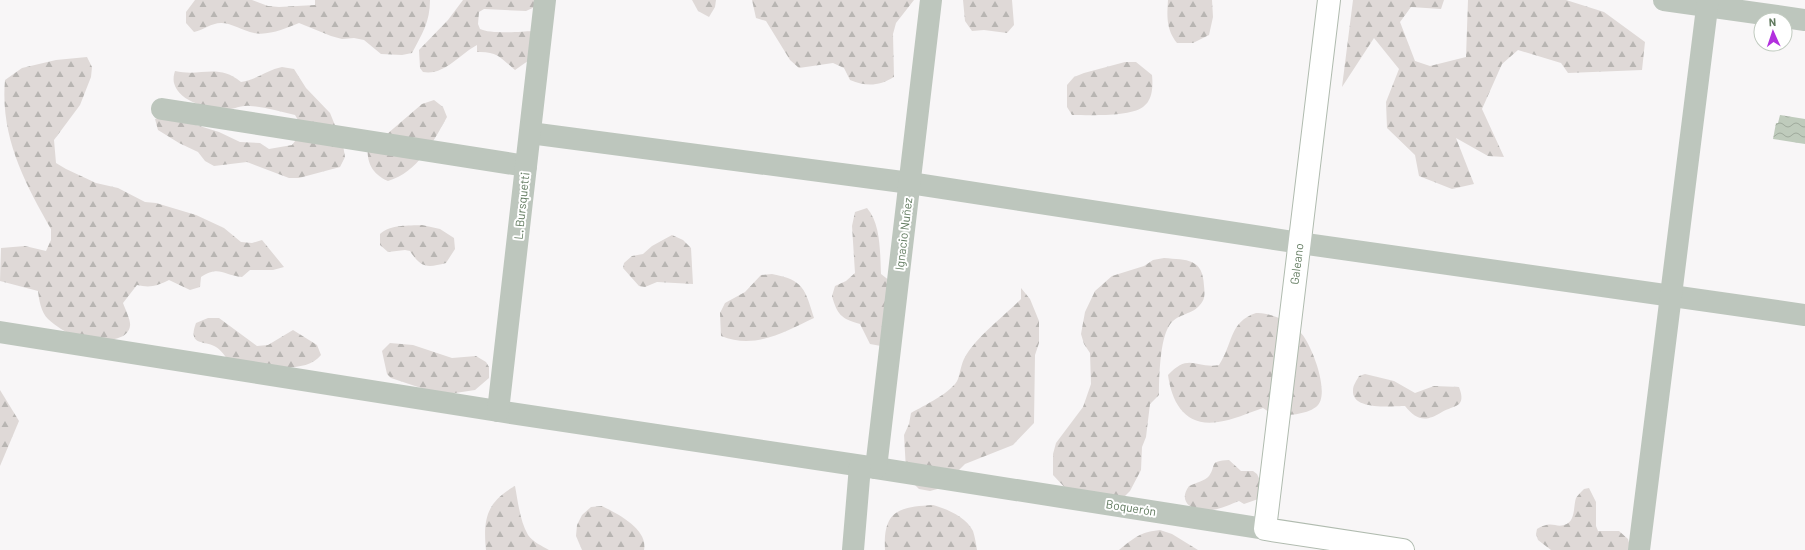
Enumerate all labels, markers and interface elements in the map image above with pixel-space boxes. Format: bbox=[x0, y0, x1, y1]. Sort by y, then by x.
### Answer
north arrow bbox=[1753, 12, 1793, 52]
text: N bbox=[1768, 15, 1776, 28]
street label: L. Bursquetti bbox=[511, 172, 532, 240]
street label: Ignacio Nuñez bbox=[892, 197, 914, 271]
street label: Galeano bbox=[1287, 242, 1305, 285]
street label: Boquerón bbox=[1105, 496, 1157, 518]

